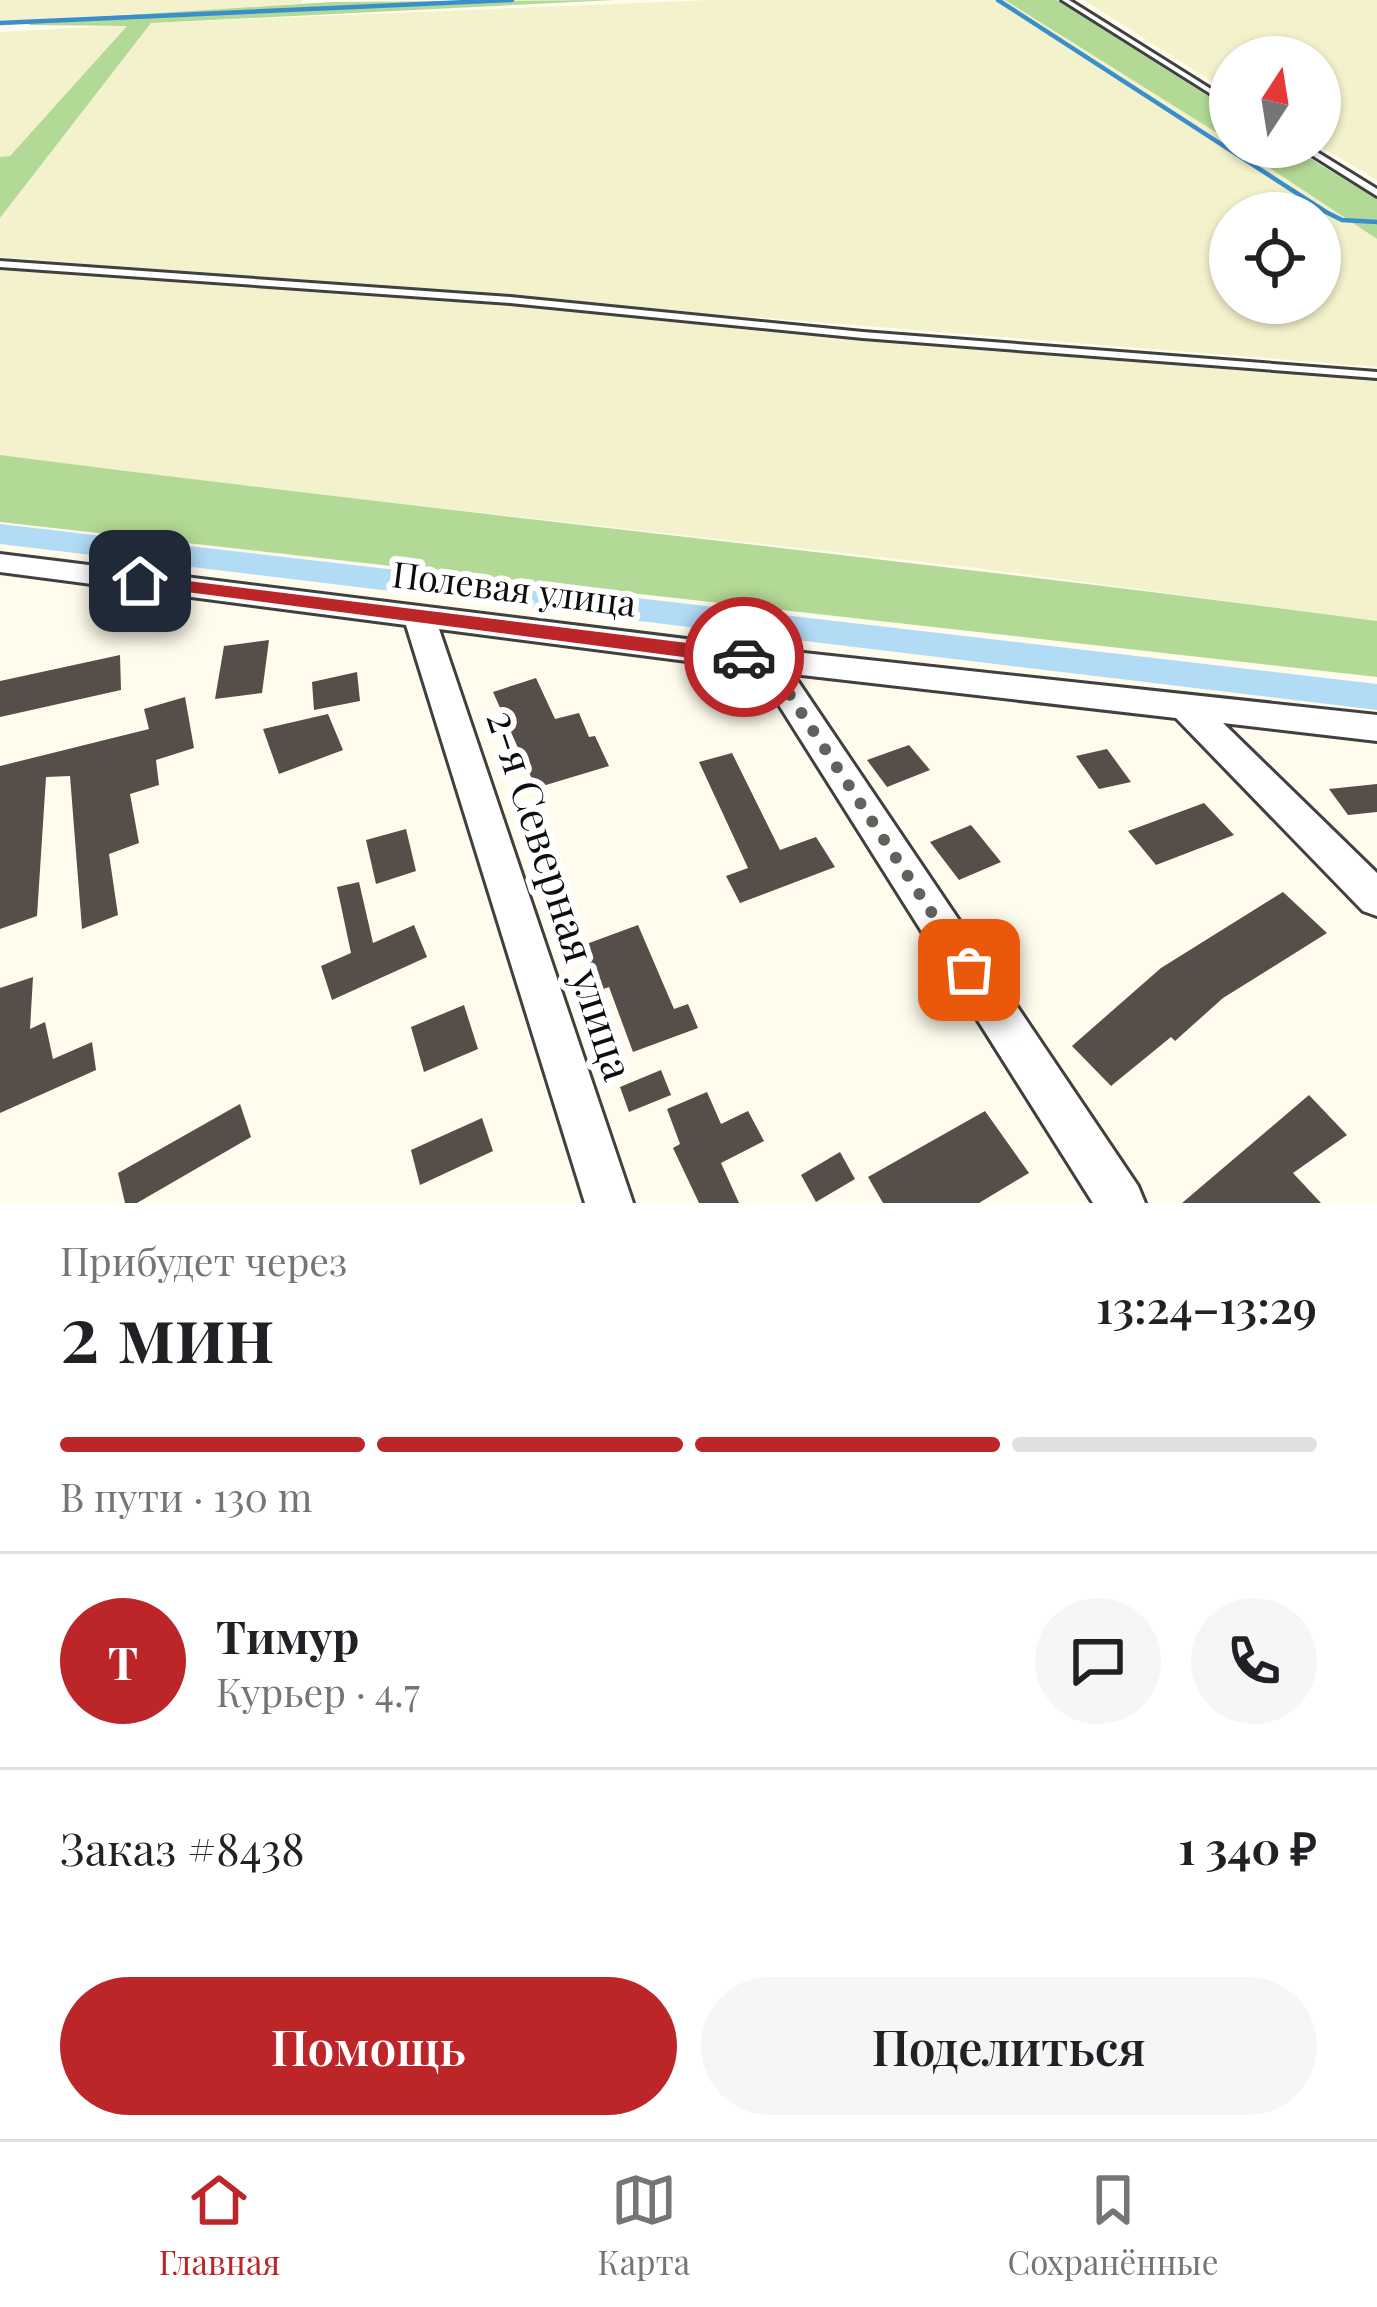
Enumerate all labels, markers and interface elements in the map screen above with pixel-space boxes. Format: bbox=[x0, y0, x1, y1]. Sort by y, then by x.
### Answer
north arrow bbox=[1209, 36, 1341, 168]
map controls bbox=[1209, 36, 1341, 324]
button: locate bbox=[1209, 192, 1341, 324]
pin bbox=[89, 530, 191, 632]
icon: home bbox=[107, 548, 173, 614]
street label: Полевая улица bbox=[390, 548, 639, 626]
courier bbox=[684, 597, 804, 717]
icon: car bbox=[711, 624, 777, 690]
street label: 2-я Северная улица bbox=[476, 702, 648, 1087]
pin bbox=[918, 919, 1020, 1021]
icon: bag bbox=[936, 937, 1002, 1003]
text: Прибудет через bbox=[60, 1234, 347, 1286]
text: 13:24–13:29 bbox=[1096, 1275, 1317, 1335]
text: 2 мин bbox=[60, 1279, 274, 1383]
text: В пути · 130 m bbox=[60, 1470, 312, 1522]
button: chat bbox=[1035, 1598, 1161, 1724]
button: phone bbox=[1191, 1598, 1317, 1724]
text: Тимур bbox=[216, 1605, 359, 1665]
text: Т bbox=[108, 1631, 138, 1691]
text: Курьер · 4.7 bbox=[216, 1665, 420, 1717]
text: 1 340 ₽ bbox=[1178, 1816, 1317, 1876]
text: Заказ #8438 bbox=[60, 1817, 305, 1877]
button: Помощь bbox=[60, 1977, 677, 2115]
button: Поделиться bbox=[701, 1977, 1317, 2115]
tab: Главная bbox=[159, 2167, 280, 2283]
tab: Карта bbox=[597, 2167, 690, 2283]
tab: Сохранённые bbox=[1007, 2167, 1218, 2283]

